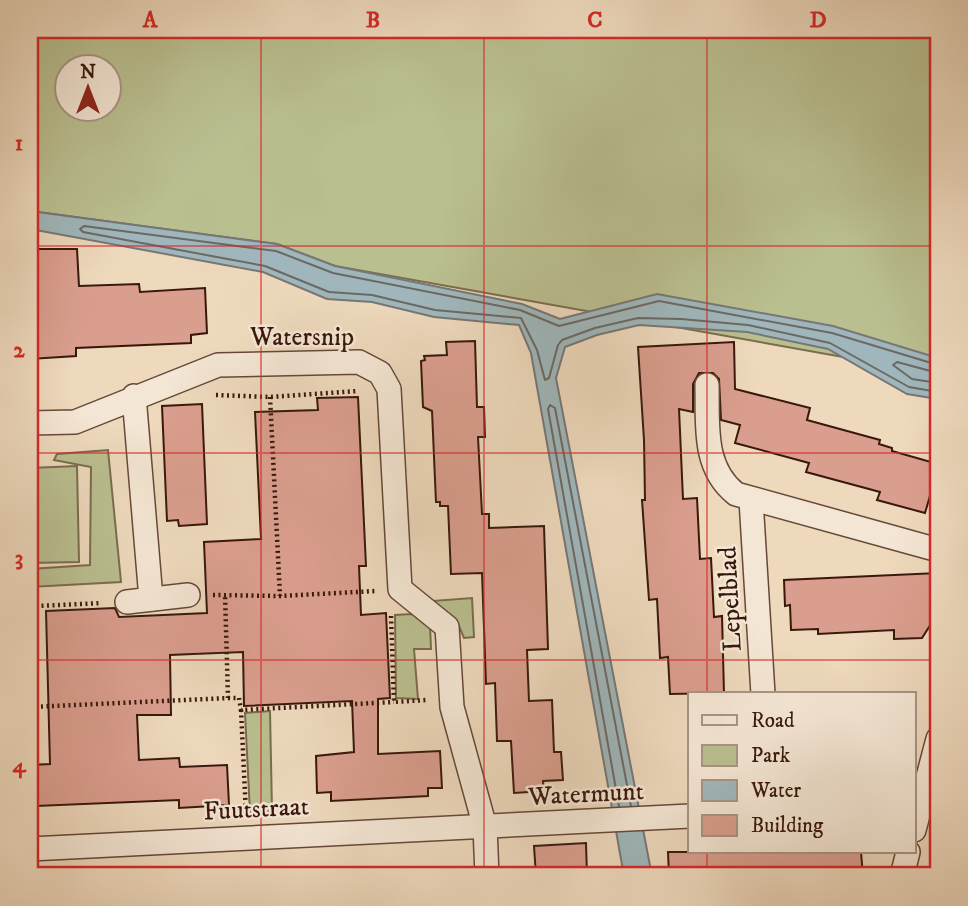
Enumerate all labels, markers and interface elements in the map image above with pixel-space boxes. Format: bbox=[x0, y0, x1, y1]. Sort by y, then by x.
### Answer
text: A bbox=[142, 6, 159, 35]
text: B bbox=[366, 6, 380, 35]
text: C bbox=[587, 6, 603, 35]
text: D bbox=[809, 6, 827, 35]
north arrow bbox=[52, 52, 122, 122]
text: N bbox=[80, 61, 96, 84]
text: 1 bbox=[15, 129, 23, 158]
street label: Watersnip bbox=[249, 321, 354, 354]
text: 2 bbox=[13, 336, 25, 365]
text: 3 bbox=[15, 544, 23, 573]
street label: Lepelblad bbox=[711, 546, 750, 652]
legend bbox=[688, 692, 916, 853]
text: Road bbox=[751, 708, 795, 734]
text: Park bbox=[751, 743, 791, 769]
text: 4 bbox=[12, 751, 27, 780]
street label: Watermunt bbox=[526, 775, 645, 814]
text: Water bbox=[750, 778, 801, 804]
street label: Fuutstraat bbox=[202, 790, 310, 829]
text: Building bbox=[751, 813, 824, 839]

